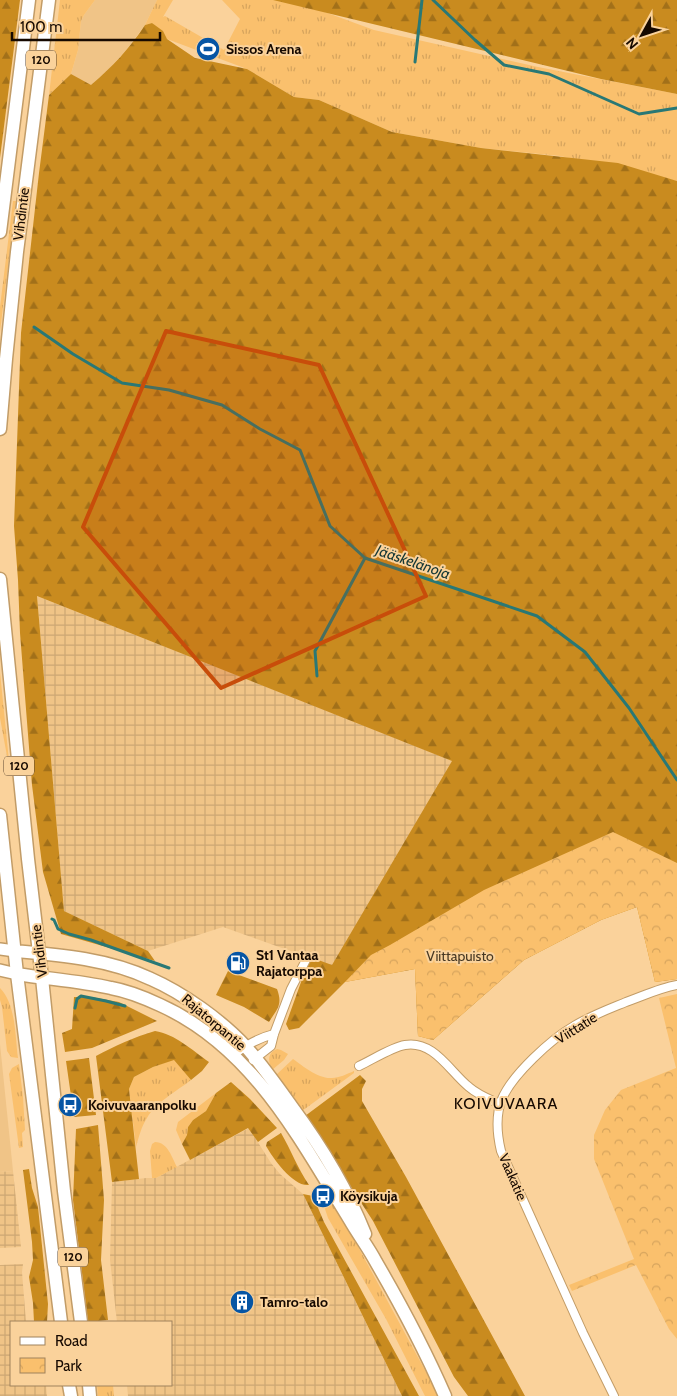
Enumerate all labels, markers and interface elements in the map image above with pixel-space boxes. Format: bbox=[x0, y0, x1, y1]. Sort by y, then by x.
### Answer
scale bar bbox=[12, 10, 160, 42]
north arrow bbox=[617, 10, 667, 60]
text: 100 m bbox=[20, 18, 62, 36]
text: N bbox=[622, 34, 642, 53]
sports icon: Sissos Arena bbox=[195, 36, 221, 62]
place label: Sissos Arena bbox=[226, 40, 301, 58]
road number: 120 bbox=[26, 50, 56, 70]
street label: Vihdintie bbox=[9, 187, 33, 241]
water label: Jääskelänoja bbox=[372, 540, 452, 583]
road number: 120 bbox=[4, 756, 34, 776]
street label: Vihdintie bbox=[27, 924, 51, 978]
place label: St1 Vantaa Rajatorppa bbox=[256, 946, 322, 980]
park label: Viittapuisto bbox=[426, 947, 494, 965]
fuel station icon: St1 Vantaa Rajatorppa bbox=[225, 950, 251, 976]
street label: Rajatorpantie bbox=[178, 990, 250, 1054]
street label: Viittatie bbox=[552, 1008, 600, 1048]
bus stop icon: Koivuvaaranpolku bbox=[57, 1092, 83, 1118]
district label: KOIVUVAARA bbox=[454, 1094, 558, 1113]
place label: Koivuvaaranpolku bbox=[88, 1096, 197, 1114]
street label: Vaakatie bbox=[495, 1151, 531, 1203]
bus stop icon: Köysikuja bbox=[310, 1183, 336, 1209]
place label: Köysikuja bbox=[340, 1187, 398, 1205]
road number: 120 bbox=[58, 1248, 88, 1266]
building icon: Tamro-talo bbox=[229, 1289, 255, 1315]
place label: Tamro-talo bbox=[260, 1293, 328, 1311]
legend bbox=[10, 1321, 172, 1386]
text: Road bbox=[55, 1332, 88, 1350]
text: Park bbox=[55, 1357, 82, 1375]

